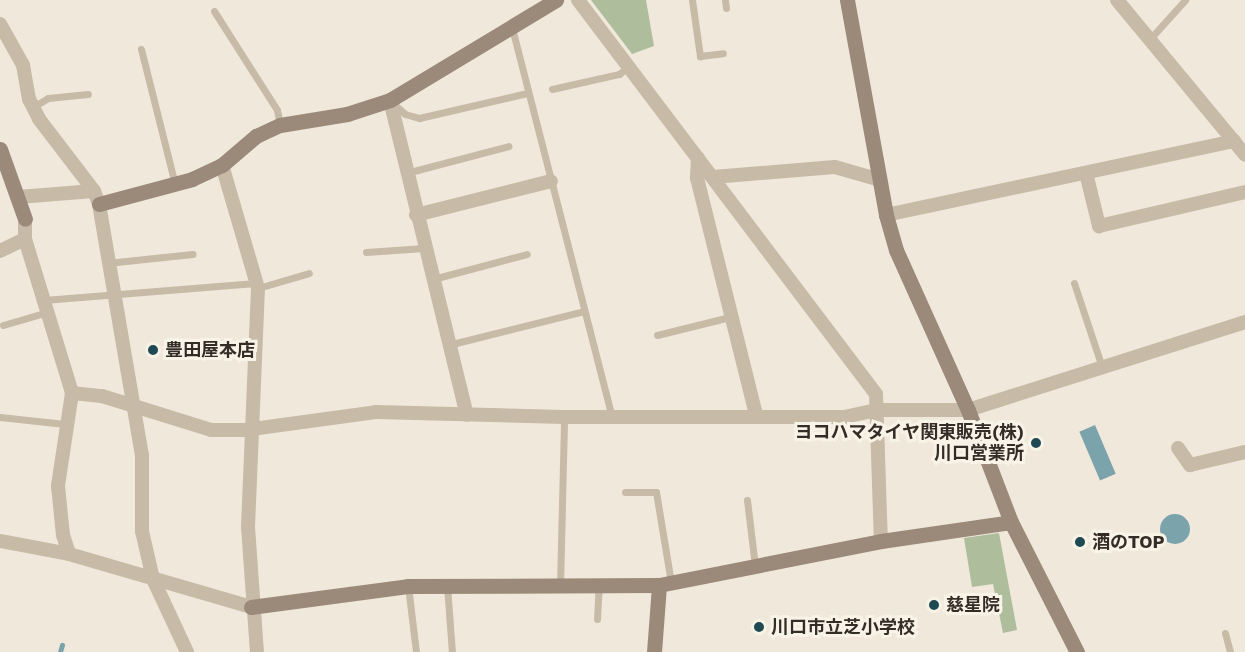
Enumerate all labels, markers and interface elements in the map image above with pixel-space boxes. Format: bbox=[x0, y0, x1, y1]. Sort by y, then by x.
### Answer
place label: 豊田屋本店 bbox=[165, 339, 255, 361]
marker: 豊田屋本店 bbox=[146, 343, 160, 357]
place label: ヨコハマタイヤ関東販売(株) 川口営業所 bbox=[794, 422, 1024, 464]
marker: ヨコハマタイヤ関東販売(株) 川口営業所 bbox=[1029, 436, 1043, 450]
place label: 酒のTOP bbox=[1092, 531, 1165, 553]
marker: 酒のTOP bbox=[1073, 535, 1087, 549]
place label: 慈星院 bbox=[946, 594, 1000, 616]
marker: 慈星院 bbox=[927, 598, 941, 612]
place label: 川口市立芝小学校 bbox=[771, 616, 915, 638]
marker: 川口市立芝小学校 bbox=[752, 620, 766, 634]

